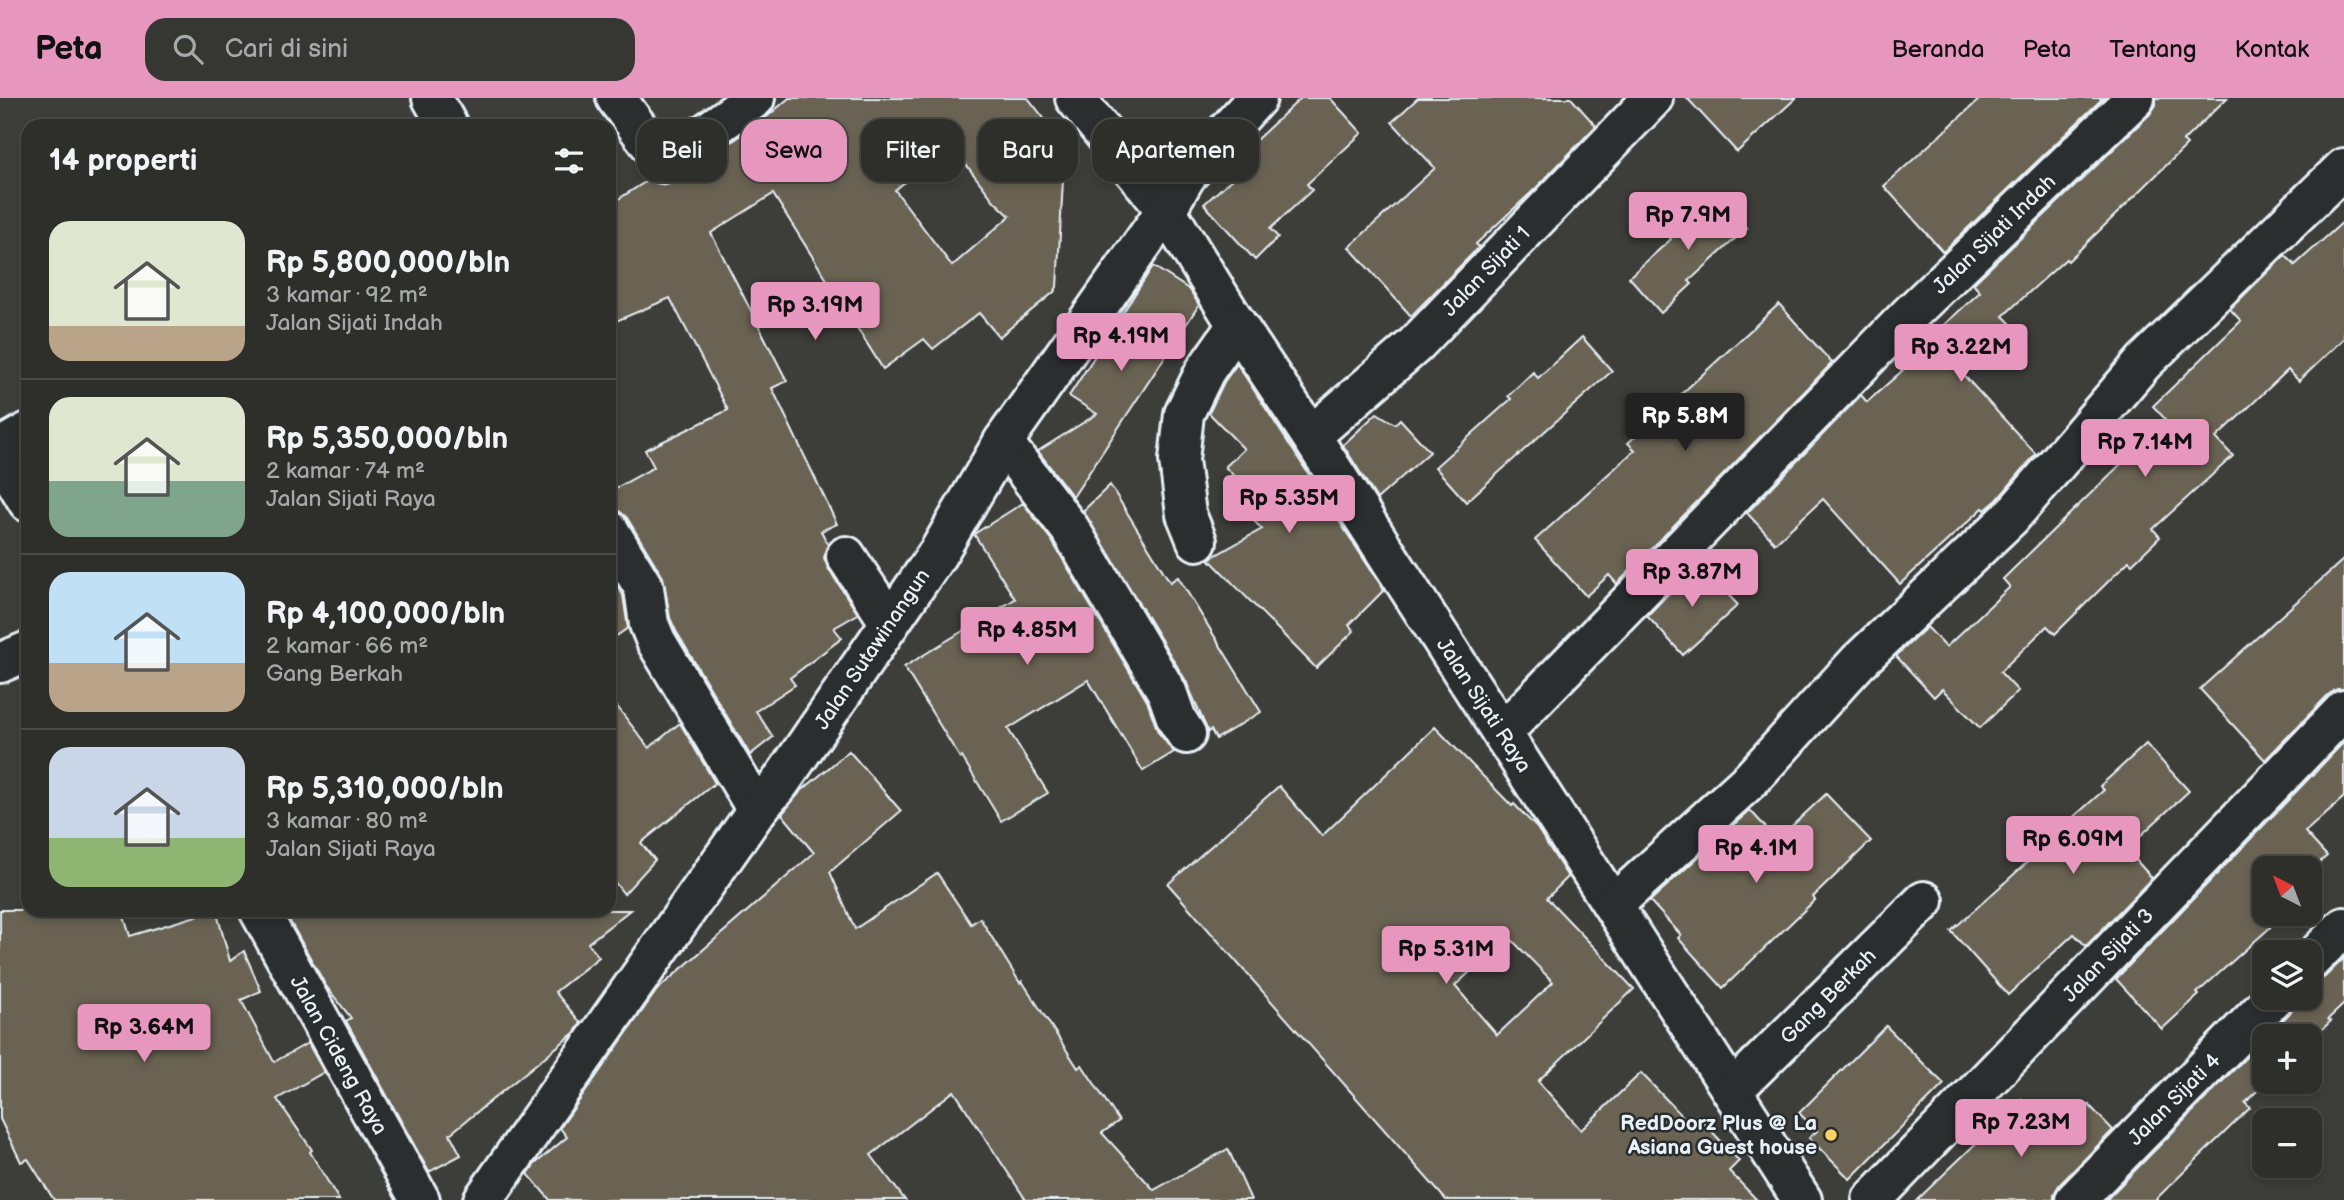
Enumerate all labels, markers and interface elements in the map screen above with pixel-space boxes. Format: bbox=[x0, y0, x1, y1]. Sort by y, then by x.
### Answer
search box bbox=[145, 18, 635, 81]
text: Peta bbox=[35, 29, 103, 69]
icon: search bbox=[169, 30, 207, 68]
text: Cari di sini bbox=[225, 34, 348, 65]
text: Beranda bbox=[1891, 35, 1985, 64]
text: Peta bbox=[2023, 35, 2071, 64]
text: Tentang bbox=[2109, 35, 2197, 64]
text: Kontak bbox=[2235, 35, 2309, 64]
chip: Beli bbox=[637, 119, 727, 182]
chip: Sewa bbox=[741, 119, 847, 182]
chip: Filter bbox=[861, 119, 964, 182]
chip: Baru bbox=[978, 119, 1078, 182]
chip: Apartemen bbox=[1092, 119, 1259, 182]
icon: filters bbox=[550, 142, 588, 180]
text: 14 properti bbox=[49, 143, 197, 179]
street label: Jalan Sijati Indah bbox=[1928, 169, 2061, 299]
pin: Rp 7.9M bbox=[1623, 192, 1753, 252]
text: Rp 7.9M bbox=[1645, 201, 1731, 229]
street label: Jalan Sijati 1 bbox=[1437, 221, 1536, 322]
text: Rp 5,800,000/bln bbox=[266, 245, 510, 281]
icon: home bbox=[105, 249, 189, 333]
text: 3 kamar · 92 m² bbox=[266, 281, 428, 309]
pin: Rp 3.19M bbox=[743, 282, 887, 342]
text: Rp 3.19M bbox=[767, 291, 863, 319]
text: Jalan Sijati Indah bbox=[266, 309, 443, 337]
pin: Rp 4.19M bbox=[1049, 314, 1193, 373]
text: Rp 4.19M bbox=[1073, 322, 1169, 350]
pin: Rp 3.22M bbox=[1889, 324, 2033, 384]
text: Rp 3.22M bbox=[1910, 333, 2012, 361]
pin: Rp 5.8M bbox=[1620, 394, 1750, 453]
text: Rp 5.8M bbox=[1641, 402, 1729, 430]
pin: Rp 7.14M bbox=[2073, 420, 2217, 479]
text: Rp 5,350,000/bln bbox=[266, 421, 508, 457]
icon: home bbox=[105, 425, 189, 509]
text: Rp 7.14M bbox=[2097, 428, 2193, 456]
text: 2 kamar · 74 m² bbox=[266, 457, 425, 485]
pin: Rp 5.35M bbox=[1217, 476, 1361, 535]
text: Rp 5.35M bbox=[1239, 484, 1339, 512]
text: Jalan Sijati Raya bbox=[266, 485, 436, 513]
pin: Rp 3.87M bbox=[1620, 550, 1764, 609]
text: Rp 3.87M bbox=[1642, 558, 1742, 586]
street label: Jalan Sutawinangun bbox=[809, 564, 935, 734]
text: Rp 4,100,000/bln bbox=[266, 596, 505, 632]
icon: home bbox=[105, 600, 189, 684]
pin: Rp 4.85M bbox=[955, 608, 1099, 667]
text: Rp 4.85M bbox=[977, 616, 1077, 644]
text: 2 kamar · 66 m² bbox=[266, 632, 428, 660]
street label: Jalan Sijati Raya bbox=[1431, 633, 1536, 777]
text: Gang Berkah bbox=[266, 660, 403, 688]
text: Rp 5,310,000/bln bbox=[266, 771, 504, 807]
icon: home bbox=[105, 775, 189, 859]
text: 3 kamar · 80 m² bbox=[266, 807, 428, 835]
pin: Rp 6.09M bbox=[2001, 816, 2145, 876]
text: Rp 6.09M bbox=[2022, 825, 2124, 853]
pin: Rp 4.1M bbox=[1691, 826, 1821, 885]
text: Rp 4.1M bbox=[1714, 834, 1798, 862]
text: Jalan Sijati Raya bbox=[266, 835, 436, 863]
north arrow bbox=[2252, 856, 2322, 926]
map controls bbox=[2252, 856, 2322, 1178]
street label: Jalan Sijati 3 bbox=[2058, 903, 2159, 1007]
pin: Rp 5.31M bbox=[1374, 926, 1518, 986]
text: Rp 5.31M bbox=[1398, 935, 1494, 963]
button: layers bbox=[2252, 940, 2322, 1010]
street label: Gang Berkah bbox=[1775, 943, 1881, 1049]
street label: Jalan Cideng Raya bbox=[284, 971, 393, 1139]
pin: Rp 3.64M bbox=[72, 1004, 216, 1064]
text: Rp 3.64M bbox=[94, 1013, 194, 1041]
button: + bbox=[2252, 1024, 2322, 1094]
street label: Jalan Sijati 4 bbox=[2123, 1048, 2226, 1151]
pin: Rp 7.23M bbox=[1949, 1100, 2093, 1159]
text: Rp 7.23M bbox=[1971, 1108, 2071, 1136]
button: − bbox=[2252, 1108, 2322, 1178]
place label: RedDoorz Plus @ La Asiana Guest house bbox=[1620, 1111, 1817, 1160]
marker: RedDoorz Plus @ La Asiana Guest house bbox=[1823, 1127, 1839, 1143]

